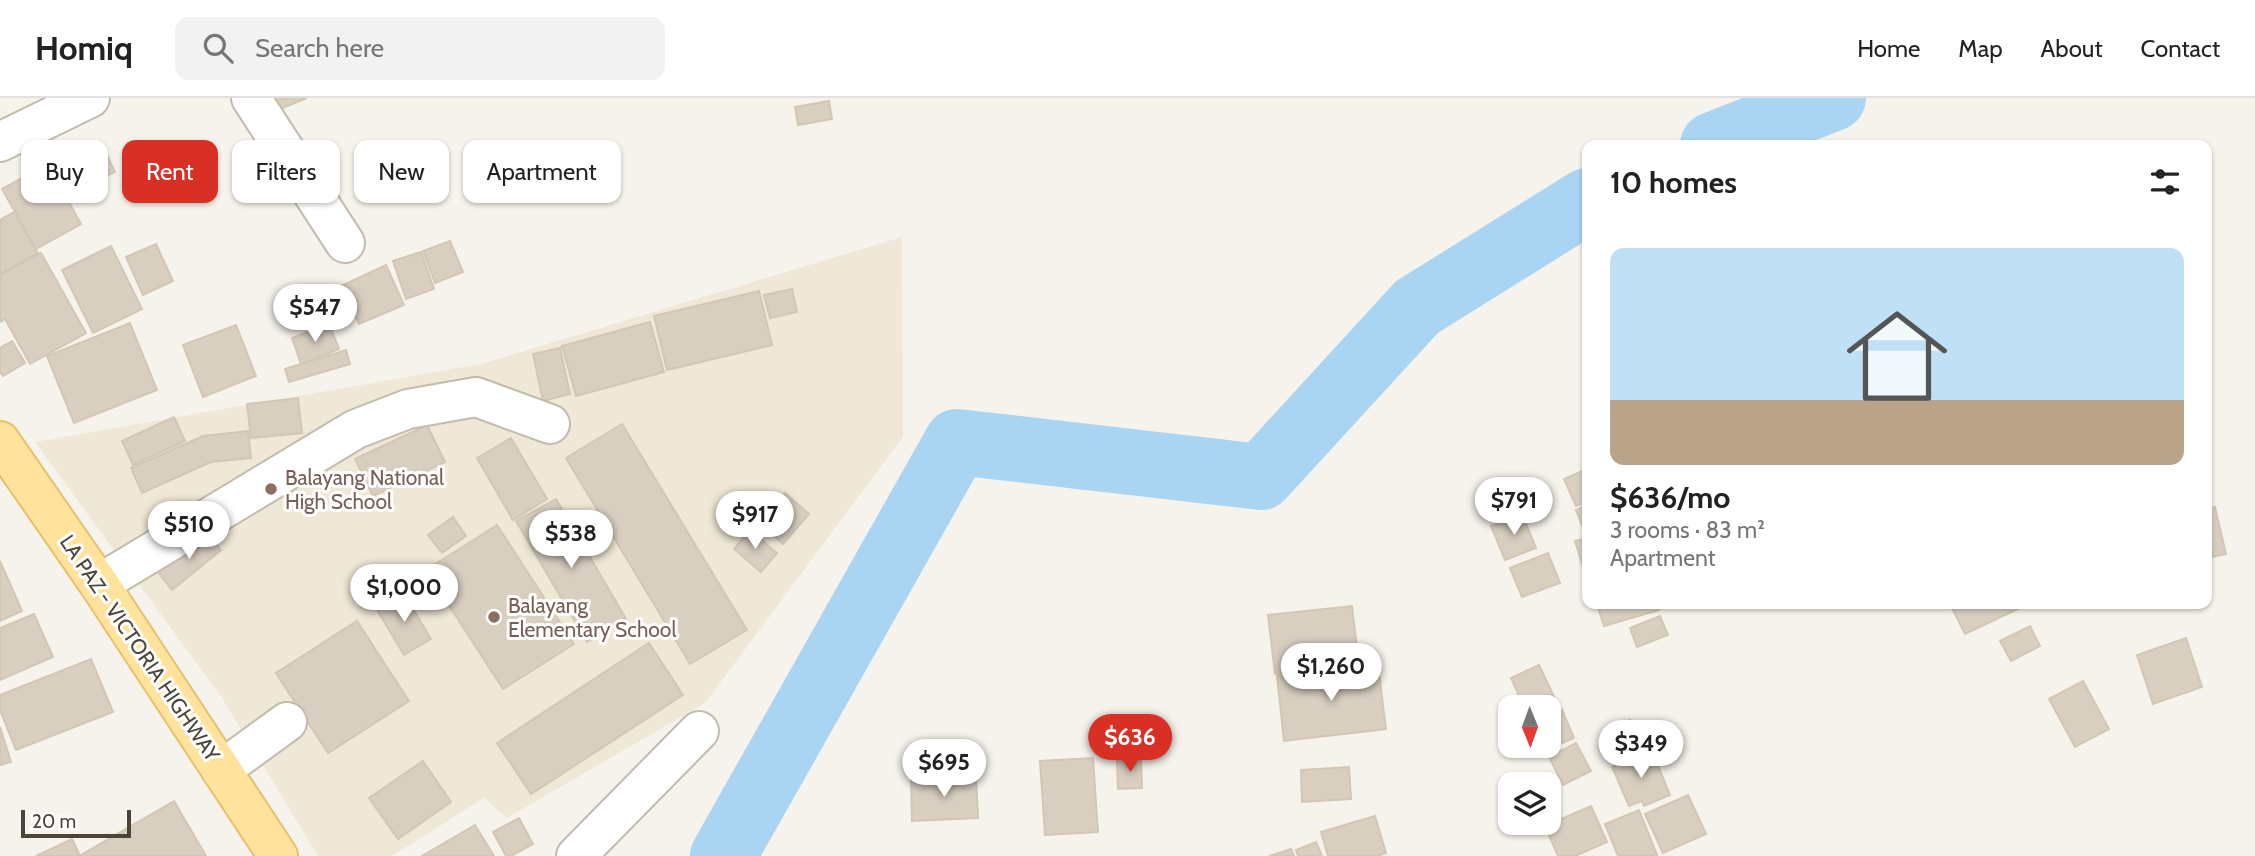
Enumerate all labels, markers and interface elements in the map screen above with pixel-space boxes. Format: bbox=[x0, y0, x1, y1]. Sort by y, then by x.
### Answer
search box bbox=[175, 17, 665, 80]
text: Homiq bbox=[35, 28, 133, 68]
icon: search bbox=[199, 29, 237, 67]
text: Search here bbox=[255, 32, 384, 64]
text: Home bbox=[1857, 34, 1920, 63]
text: Map bbox=[1958, 34, 2003, 63]
text: About bbox=[2041, 34, 2103, 63]
text: Contact bbox=[2141, 34, 2220, 63]
chip: Buy bbox=[21, 140, 108, 203]
chip: Rent bbox=[122, 140, 218, 203]
chip: Filters bbox=[232, 140, 340, 203]
chip: New bbox=[354, 140, 449, 203]
chip: Apartment bbox=[463, 140, 621, 203]
icon: filters bbox=[2146, 163, 2184, 201]
text: 10 homes bbox=[1610, 164, 1737, 201]
pin: $547 bbox=[274, 285, 356, 344]
text: $547 bbox=[289, 293, 341, 321]
icon: home bbox=[1834, 293, 1960, 419]
place label: Balayang National High School bbox=[285, 465, 444, 514]
pin: $791 bbox=[1473, 478, 1555, 537]
text: $636/mo bbox=[1610, 479, 1730, 516]
marker: Balayang National High School bbox=[263, 481, 279, 497]
text: $791 bbox=[1491, 486, 1537, 514]
pin: $917 bbox=[714, 491, 796, 551]
text: $917 bbox=[732, 500, 778, 528]
pin: $510 bbox=[148, 502, 230, 561]
text: $510 bbox=[164, 510, 214, 538]
pin: $538 bbox=[530, 510, 612, 570]
text: 3 rooms · 83 m² bbox=[1610, 516, 1765, 544]
text: $538 bbox=[545, 519, 597, 547]
street label: LA PAZ - VICTORIA HIGHWAY bbox=[55, 530, 226, 767]
text: Apartment bbox=[1610, 544, 1715, 572]
pin: $1,000 bbox=[347, 564, 461, 624]
text: $1,000 bbox=[366, 573, 442, 601]
place label: Balayang Elementary School bbox=[508, 593, 676, 642]
marker: Balayang Elementary School bbox=[486, 609, 502, 625]
pin: $1,260 bbox=[1274, 644, 1388, 703]
text: $1,260 bbox=[1297, 652, 1365, 680]
north arrow bbox=[1498, 695, 1561, 758]
map controls bbox=[1498, 695, 1561, 835]
pin: $636 bbox=[1089, 714, 1171, 774]
pin: $349 bbox=[1600, 720, 1682, 780]
text: $636 bbox=[1104, 723, 1156, 751]
text: $349 bbox=[1615, 729, 1667, 757]
pin: $695 bbox=[903, 740, 985, 799]
text: $695 bbox=[918, 748, 970, 776]
button: layers bbox=[1498, 772, 1561, 835]
scale bar bbox=[21, 807, 131, 839]
text: 20 m bbox=[32, 810, 76, 833]

